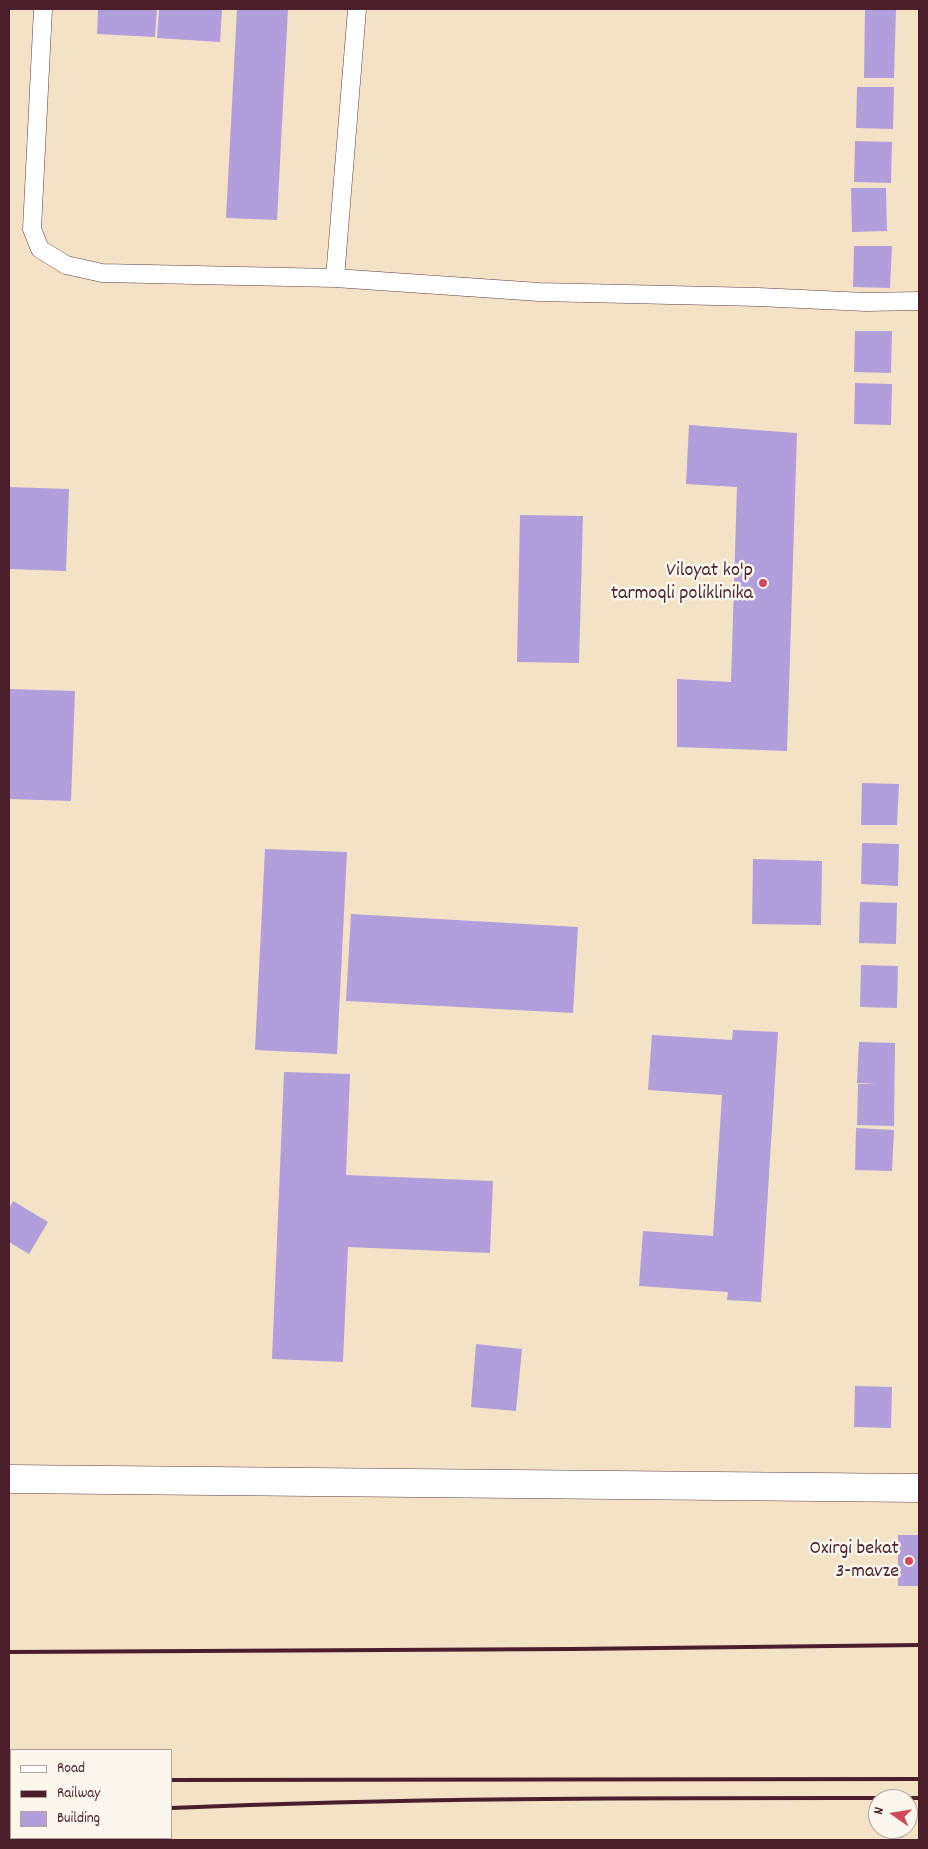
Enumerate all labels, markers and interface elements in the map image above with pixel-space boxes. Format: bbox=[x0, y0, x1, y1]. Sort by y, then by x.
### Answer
place label: Viloyat ko'p tarmoqli poliklinika bbox=[611, 560, 753, 607]
marker: Viloyat ko'p tarmoqli poliklinika bbox=[757, 577, 769, 589]
place label: Oxirgi bekat 3-mavze bbox=[810, 1538, 899, 1585]
marker: Oxirgi bekat 3-mavze bbox=[903, 1555, 915, 1567]
legend bbox=[10, 1749, 172, 1839]
text: Road bbox=[57, 1758, 85, 1780]
text: Railway bbox=[57, 1783, 100, 1805]
north arrow bbox=[868, 1789, 918, 1839]
text: N bbox=[869, 1805, 890, 1816]
text: Building bbox=[57, 1808, 100, 1830]

